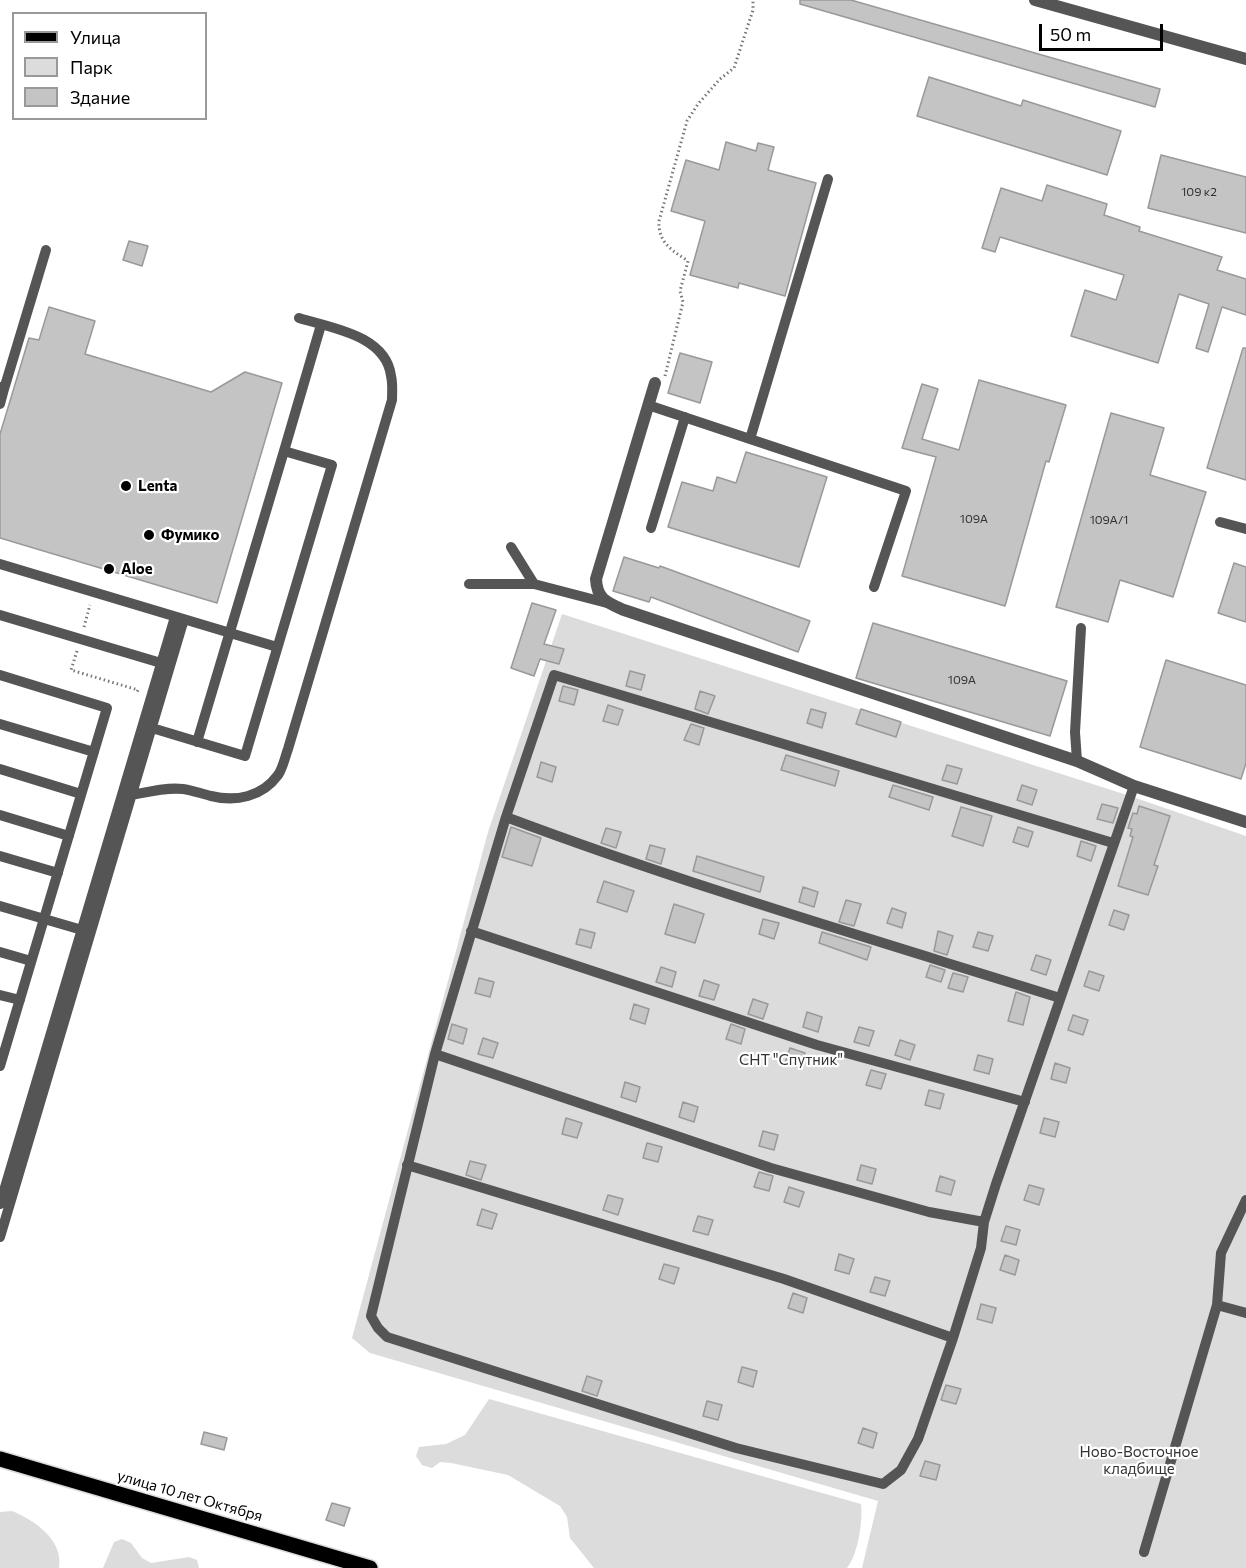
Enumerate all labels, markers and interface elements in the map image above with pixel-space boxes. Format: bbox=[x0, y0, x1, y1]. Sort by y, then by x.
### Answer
legend bbox=[12, 12, 207, 120]
scale bar bbox=[1042, 12, 1166, 50]
text: 50 m bbox=[1050, 23, 1091, 45]
text: Улица bbox=[70, 26, 121, 48]
text: Парк bbox=[70, 56, 113, 78]
text: Здание bbox=[70, 86, 130, 108]
house number: 109 к2 bbox=[1181, 185, 1217, 199]
place label: Lenta bbox=[138, 477, 178, 495]
marker: Lenta bbox=[119, 479, 133, 493]
house number: 109А bbox=[960, 512, 988, 526]
house number: 109А/1 bbox=[1090, 513, 1128, 527]
place label: Фумико bbox=[161, 526, 219, 544]
marker: Фумико bbox=[142, 528, 156, 542]
place label: Aloe bbox=[121, 560, 153, 578]
marker: Aloe bbox=[102, 562, 116, 576]
house number: 109А bbox=[948, 673, 976, 687]
park label: СНТ "Спутник" bbox=[739, 1051, 843, 1069]
park label: Ново-Восточное кладбище bbox=[1080, 1443, 1198, 1478]
street label: улица 10 лет Октября bbox=[115, 1467, 265, 1525]

